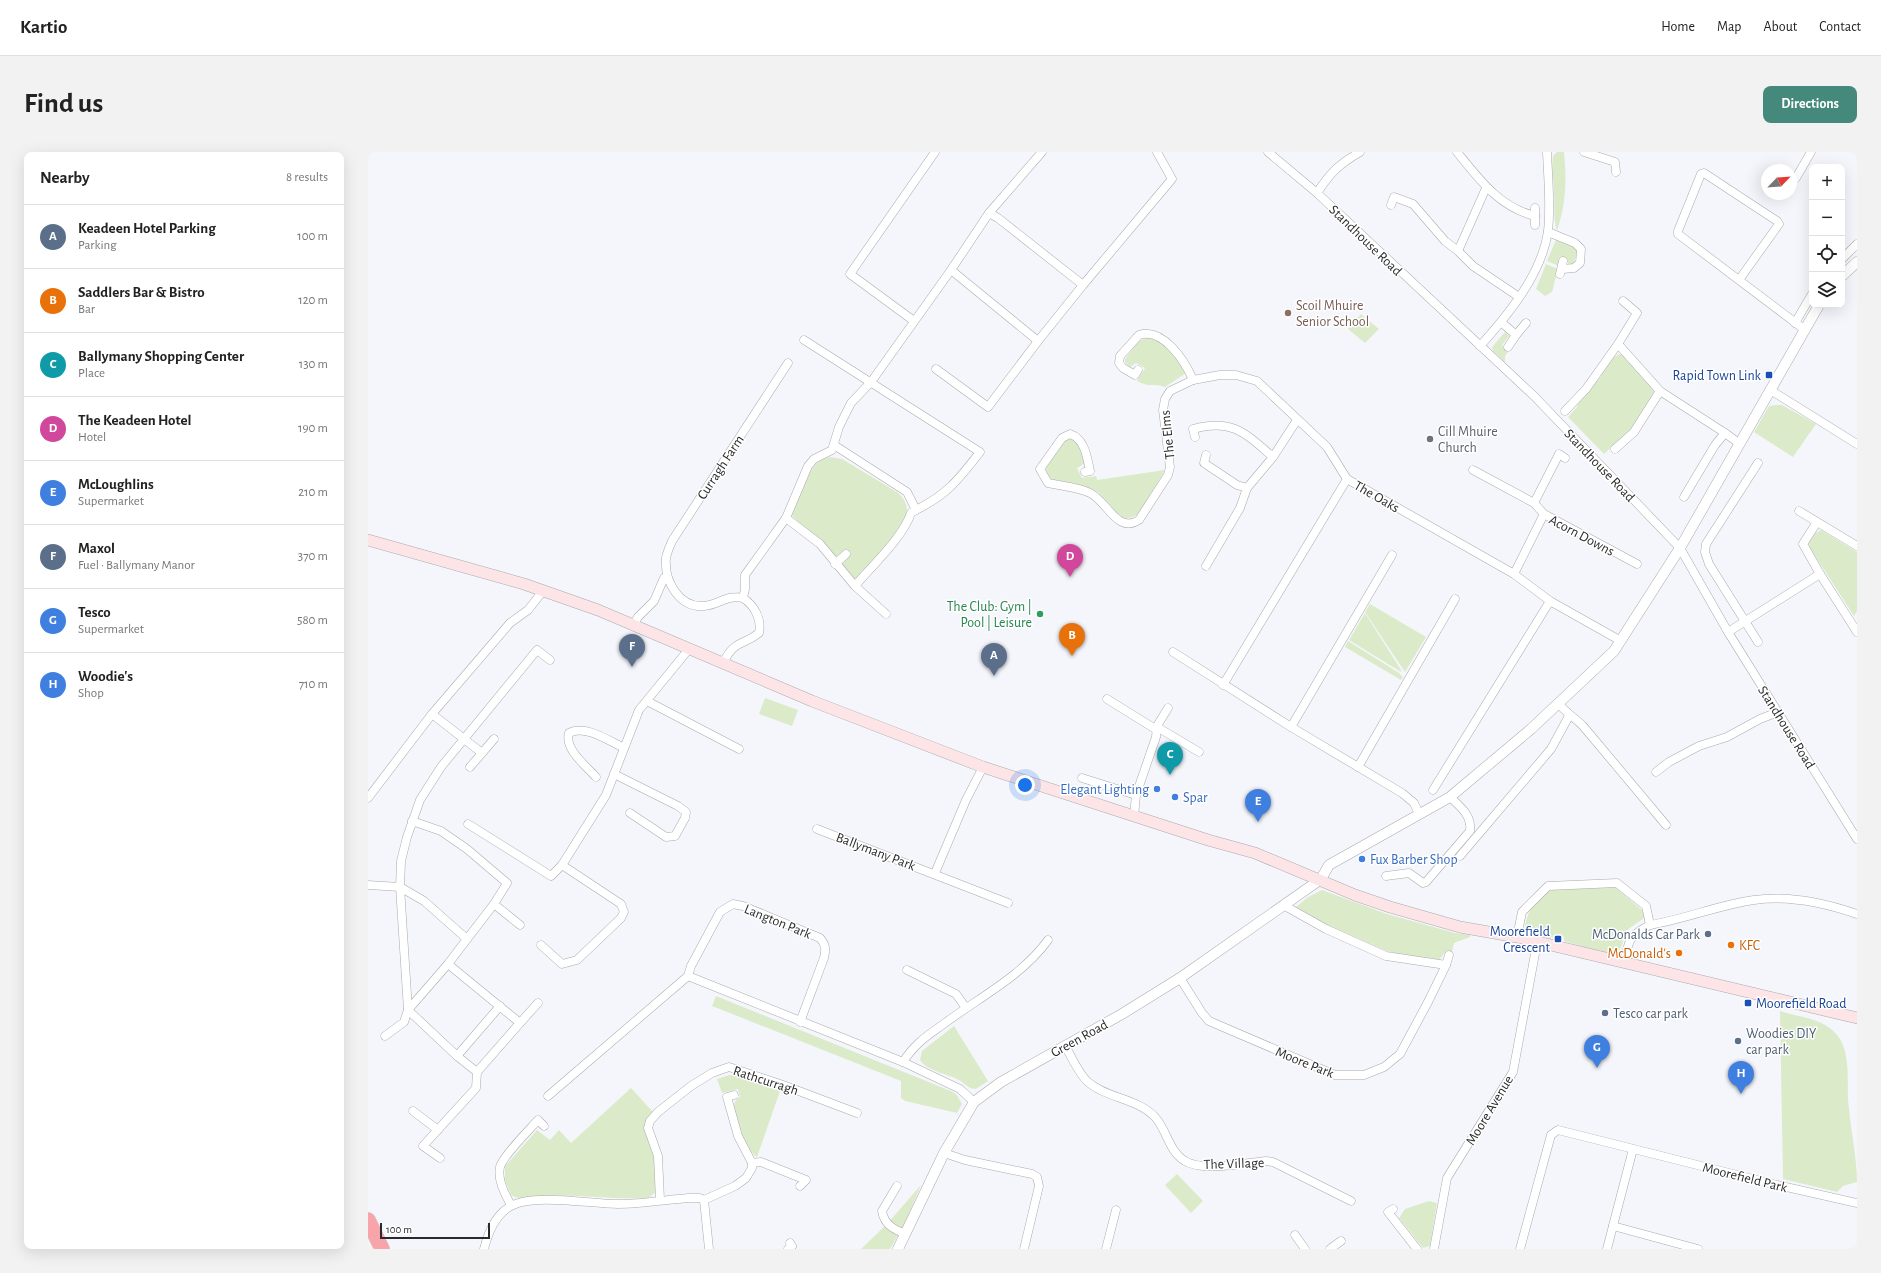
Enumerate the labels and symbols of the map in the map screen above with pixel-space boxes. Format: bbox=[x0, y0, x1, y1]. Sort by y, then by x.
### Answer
north arrow bbox=[1761, 164, 1797, 200]
street label: Standhouse Road bbox=[1326, 203, 1404, 279]
place label: Scoil Mhuire Senior School bbox=[1296, 299, 1369, 329]
marker: Scoil Mhuire Senior School bbox=[1283, 308, 1293, 318]
place label: Rapid Town Link bbox=[1673, 369, 1762, 383]
marker: Rapid Town Link bbox=[1764, 370, 1774, 380]
street label: The Elms bbox=[1158, 410, 1178, 460]
place label: Cill Mhuire Church bbox=[1438, 425, 1498, 455]
street label: Standhouse Road bbox=[1561, 427, 1637, 505]
street label: Curragh Farm bbox=[695, 433, 747, 502]
marker: Cill Mhuire Church bbox=[1425, 434, 1435, 444]
street label: The Oaks bbox=[1351, 478, 1402, 515]
street label: Acorn Downs bbox=[1547, 513, 1616, 559]
pin: D bbox=[1057, 544, 1083, 577]
place label: The Club: Gym | Pool | Leisure bbox=[947, 599, 1032, 631]
marker: The Club: Gym | Pool | Leisure bbox=[1035, 609, 1045, 619]
pin: B bbox=[1059, 623, 1085, 656]
pin: F bbox=[619, 634, 645, 667]
pin: A bbox=[981, 643, 1007, 676]
street label: Standhouse Road bbox=[1755, 684, 1817, 772]
pin: C bbox=[1157, 742, 1183, 775]
your location bbox=[1015, 775, 1035, 795]
place label: Elegant Lighting bbox=[1060, 783, 1149, 797]
marker: Elegant Lighting bbox=[1152, 784, 1162, 794]
pin: E bbox=[1245, 789, 1271, 822]
place label: Spar bbox=[1183, 791, 1208, 805]
marker: Spar bbox=[1170, 792, 1180, 802]
street label: Ballymany Park bbox=[834, 830, 918, 874]
place label: Fux Barber Shop bbox=[1370, 853, 1458, 867]
marker: Fux Barber Shop bbox=[1357, 854, 1367, 864]
street label: Langton Park bbox=[742, 902, 814, 942]
place label: Moorefield Crescent bbox=[1490, 925, 1551, 955]
place label: McDonalds Car Park bbox=[1592, 928, 1701, 942]
marker: McDonalds Car Park bbox=[1703, 929, 1713, 939]
marker: Moorefield Crescent bbox=[1553, 934, 1563, 944]
place label: KFC bbox=[1739, 939, 1760, 953]
marker: KFC bbox=[1726, 940, 1736, 950]
place label: McDonald's bbox=[1608, 947, 1671, 961]
marker: McDonald's bbox=[1674, 948, 1684, 958]
place label: Moorefield Road bbox=[1756, 997, 1846, 1011]
marker: Moorefield Road bbox=[1743, 998, 1753, 1008]
place label: Tesco car park bbox=[1613, 1007, 1689, 1021]
marker: Tesco car park bbox=[1600, 1008, 1610, 1018]
street label: Green Road bbox=[1049, 1017, 1110, 1060]
place label: Woodies DIY car park bbox=[1746, 1027, 1817, 1057]
pin: G bbox=[1584, 1035, 1610, 1068]
marker: Woodies DIY car park bbox=[1733, 1036, 1743, 1046]
street label: Moore Park bbox=[1273, 1045, 1336, 1081]
pin: H bbox=[1728, 1061, 1754, 1094]
street label: Rathcurragh bbox=[731, 1064, 800, 1098]
street label: Moore Avenue bbox=[1464, 1073, 1516, 1148]
street label: The Village bbox=[1203, 1156, 1265, 1172]
street label: Moorefield Park bbox=[1701, 1161, 1789, 1195]
scale bar bbox=[380, 1221, 490, 1240]

